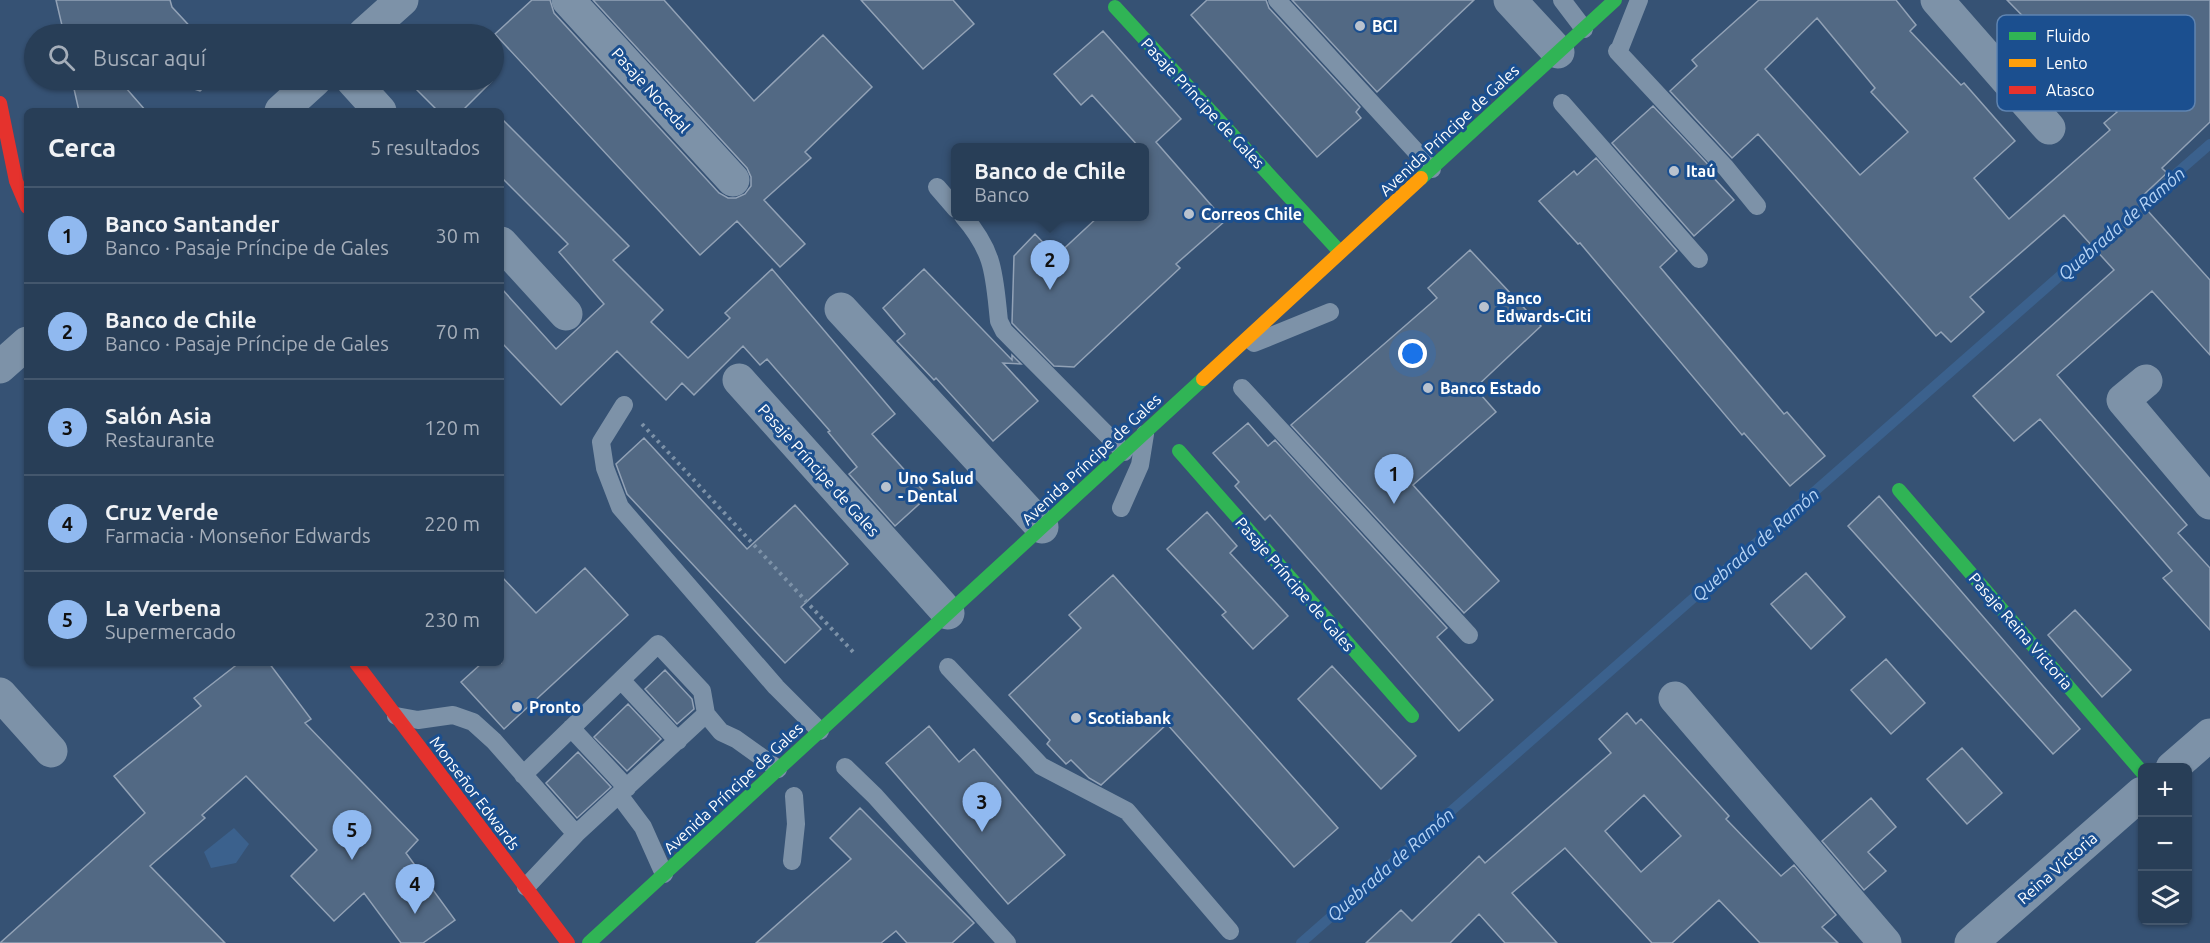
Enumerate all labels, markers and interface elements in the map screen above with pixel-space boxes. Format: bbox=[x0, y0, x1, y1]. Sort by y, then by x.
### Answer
legend bbox=[1997, 15, 2195, 111]
place label: BCI bbox=[1372, 17, 1398, 35]
marker: BCI bbox=[1353, 19, 1367, 33]
search box bbox=[24, 24, 504, 90]
text: Fluido bbox=[2046, 27, 2090, 45]
street label: Pasaje Príncipe de Gales bbox=[1138, 34, 1268, 172]
icon: search bbox=[45, 41, 78, 74]
street label: Pasaje Nocedal bbox=[608, 44, 694, 136]
text: Buscar aquí bbox=[93, 45, 206, 70]
text: Lento bbox=[2046, 54, 2088, 72]
street label: Avenida Príncipe de Gales bbox=[1376, 61, 1522, 199]
text: Atasco bbox=[2046, 81, 2095, 99]
text: Cerca bbox=[48, 133, 116, 162]
text: 5 resultados bbox=[370, 136, 480, 159]
popup bbox=[951, 143, 1149, 221]
text: Banco de Chile bbox=[974, 158, 1126, 183]
place label: Itaú bbox=[1686, 162, 1716, 180]
water label: Quebrada de Ramón bbox=[2054, 163, 2189, 284]
marker: Itaú bbox=[1667, 164, 1681, 178]
text: Banco bbox=[974, 183, 1030, 206]
place label: Correos Chile bbox=[1201, 205, 1302, 223]
marker: Correos Chile bbox=[1182, 207, 1196, 221]
text: Banco Santander bbox=[105, 211, 280, 236]
text: 1 bbox=[62, 224, 73, 247]
text: 30 m bbox=[436, 224, 480, 247]
text: Banco · Pasaje Príncipe de Gales bbox=[105, 236, 389, 259]
pin: 2 bbox=[1030, 240, 1070, 290]
place label: Banco Edwards-Citi bbox=[1496, 289, 1591, 325]
marker: Banco Edwards-Citi bbox=[1477, 300, 1491, 314]
text: Banco de Chile bbox=[105, 307, 257, 332]
text: 2 bbox=[62, 320, 73, 343]
text: 70 m bbox=[436, 320, 480, 343]
text: Banco · Pasaje Príncipe de Gales bbox=[105, 332, 389, 355]
your location bbox=[1398, 339, 1427, 368]
place label: Banco Estado bbox=[1440, 379, 1541, 397]
marker: Banco Estado bbox=[1421, 381, 1435, 395]
street label: Avenida Príncipe de Gales bbox=[1018, 390, 1164, 528]
street label: Pasaje Príncipe de Gales bbox=[755, 400, 883, 540]
text: Salón Asia bbox=[105, 403, 212, 428]
text: 3 bbox=[62, 416, 73, 439]
text: 120 m bbox=[424, 416, 480, 439]
text: Restaurante bbox=[105, 428, 215, 451]
pin: 1 bbox=[1374, 454, 1414, 504]
place label: Uno Salud - Dental bbox=[898, 469, 974, 505]
marker: Uno Salud - Dental bbox=[879, 480, 893, 494]
water label: Quebrada de Ramón bbox=[1688, 484, 1823, 605]
text: Cruz Verde bbox=[105, 499, 219, 524]
text: 4 bbox=[62, 512, 73, 535]
text: 220 m bbox=[424, 512, 480, 535]
street label: Pasaje Príncipe de Gales bbox=[1232, 513, 1358, 655]
text: Farmacia · Monseñor Edwards bbox=[105, 524, 371, 547]
street label: Pasaje Reina Victoria bbox=[1965, 569, 2077, 693]
text: La Verbena bbox=[105, 595, 221, 620]
text: 5 bbox=[62, 608, 73, 631]
text: 230 m bbox=[424, 608, 480, 631]
text: Supermercado bbox=[105, 620, 236, 643]
place label: Pronto bbox=[529, 698, 581, 716]
marker: Pronto bbox=[510, 700, 524, 714]
place label: Scotiabank bbox=[1088, 709, 1171, 727]
marker: Scotiabank bbox=[1069, 711, 1083, 725]
street label: Avenida Príncipe de Gales bbox=[660, 719, 806, 857]
street label: Monseñor Edwards bbox=[426, 733, 524, 853]
map controls bbox=[2138, 763, 2192, 925]
button: + bbox=[2138, 763, 2192, 817]
pin: 3 bbox=[962, 782, 1002, 832]
water label: Quebrada de Ramón bbox=[1323, 804, 1458, 925]
pin: 5 bbox=[332, 810, 372, 860]
button: − bbox=[2138, 817, 2192, 871]
street label: Reina Victoria bbox=[2014, 829, 2100, 907]
pin: 4 bbox=[396, 864, 434, 914]
button: layers bbox=[2138, 871, 2192, 925]

